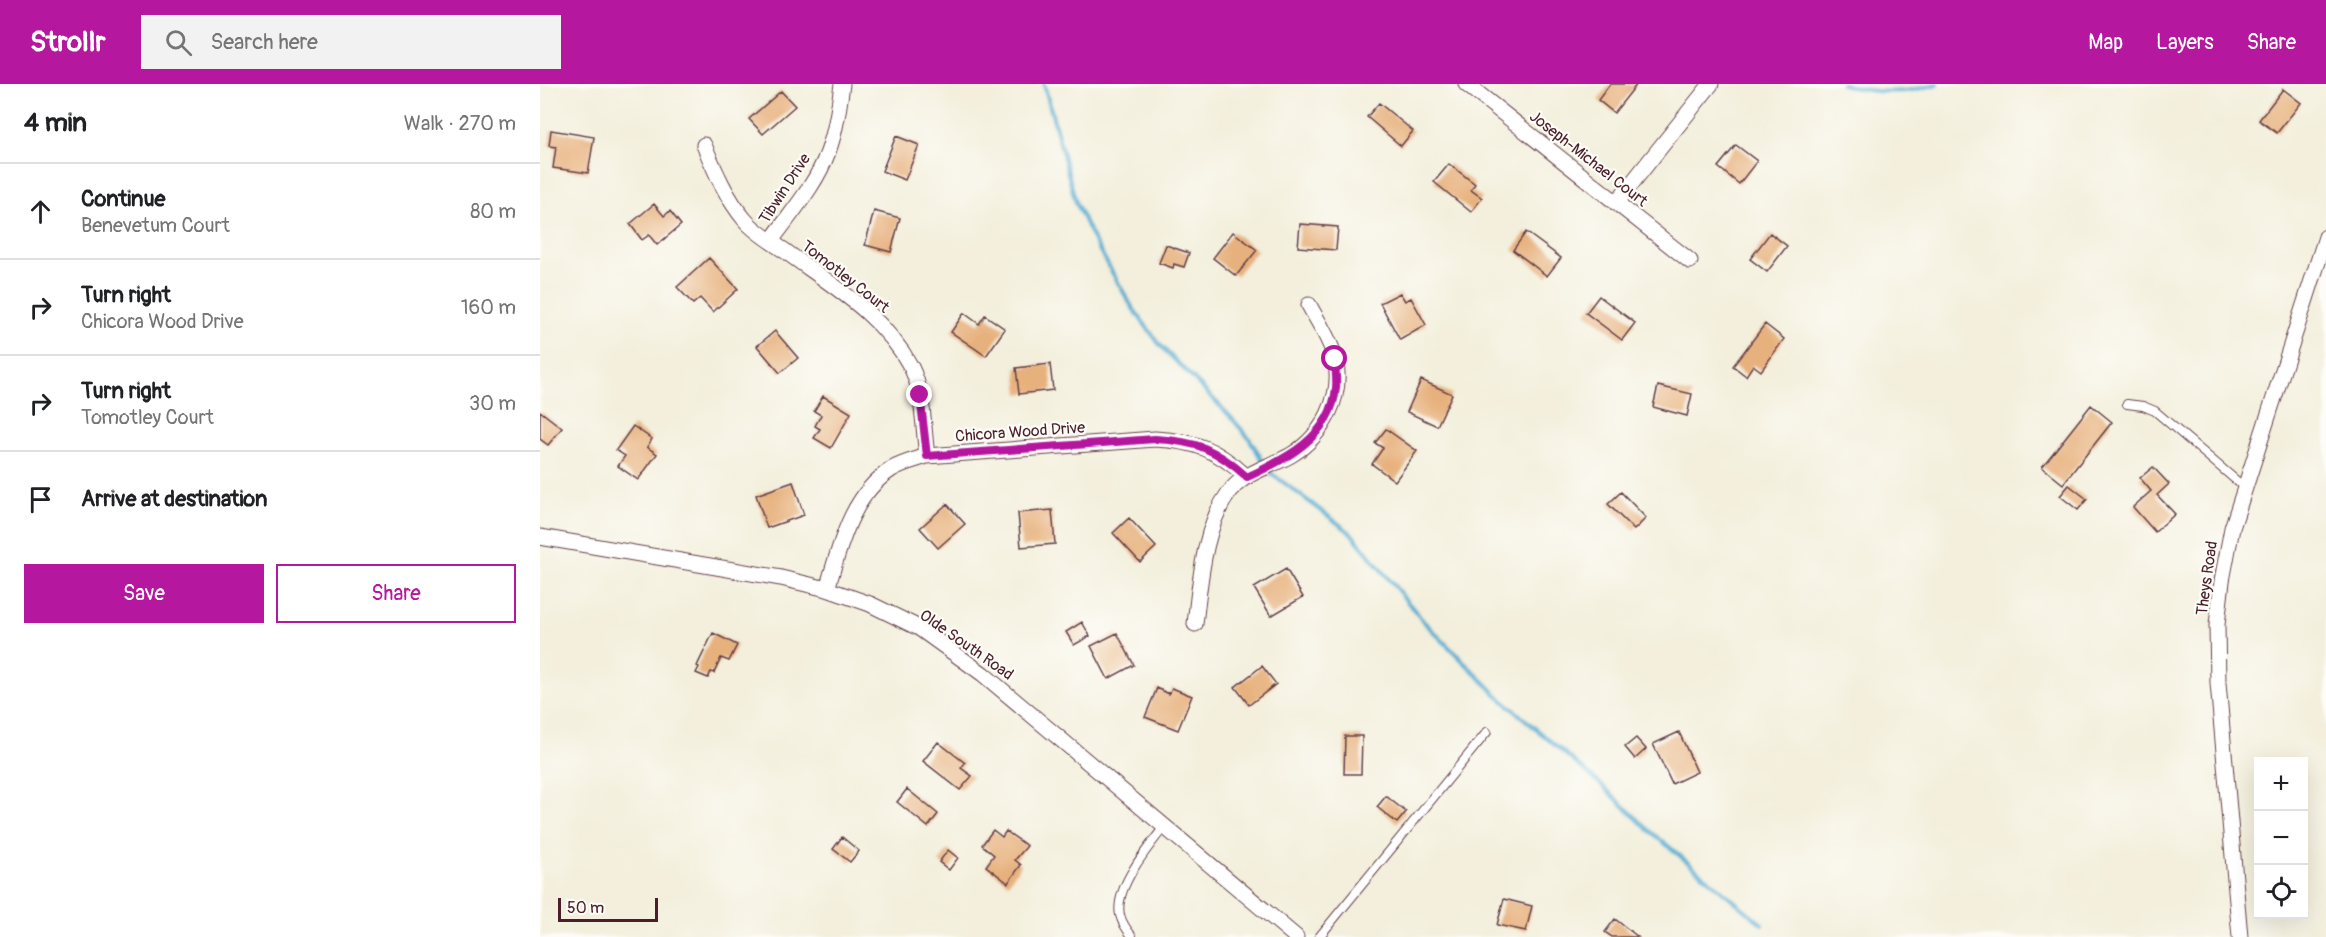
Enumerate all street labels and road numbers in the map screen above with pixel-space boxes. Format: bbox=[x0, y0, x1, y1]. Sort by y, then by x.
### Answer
street label: Joseph-Michael Court bbox=[1525, 106, 1652, 211]
street label: Tibwin Drive bbox=[755, 150, 815, 227]
street label: Tomotley Court bbox=[797, 236, 894, 318]
street label: Chicora Wood Drive bbox=[954, 417, 1086, 447]
street label: Theys Road bbox=[2192, 540, 2222, 617]
street label: Olde South Road bbox=[916, 605, 1017, 685]

